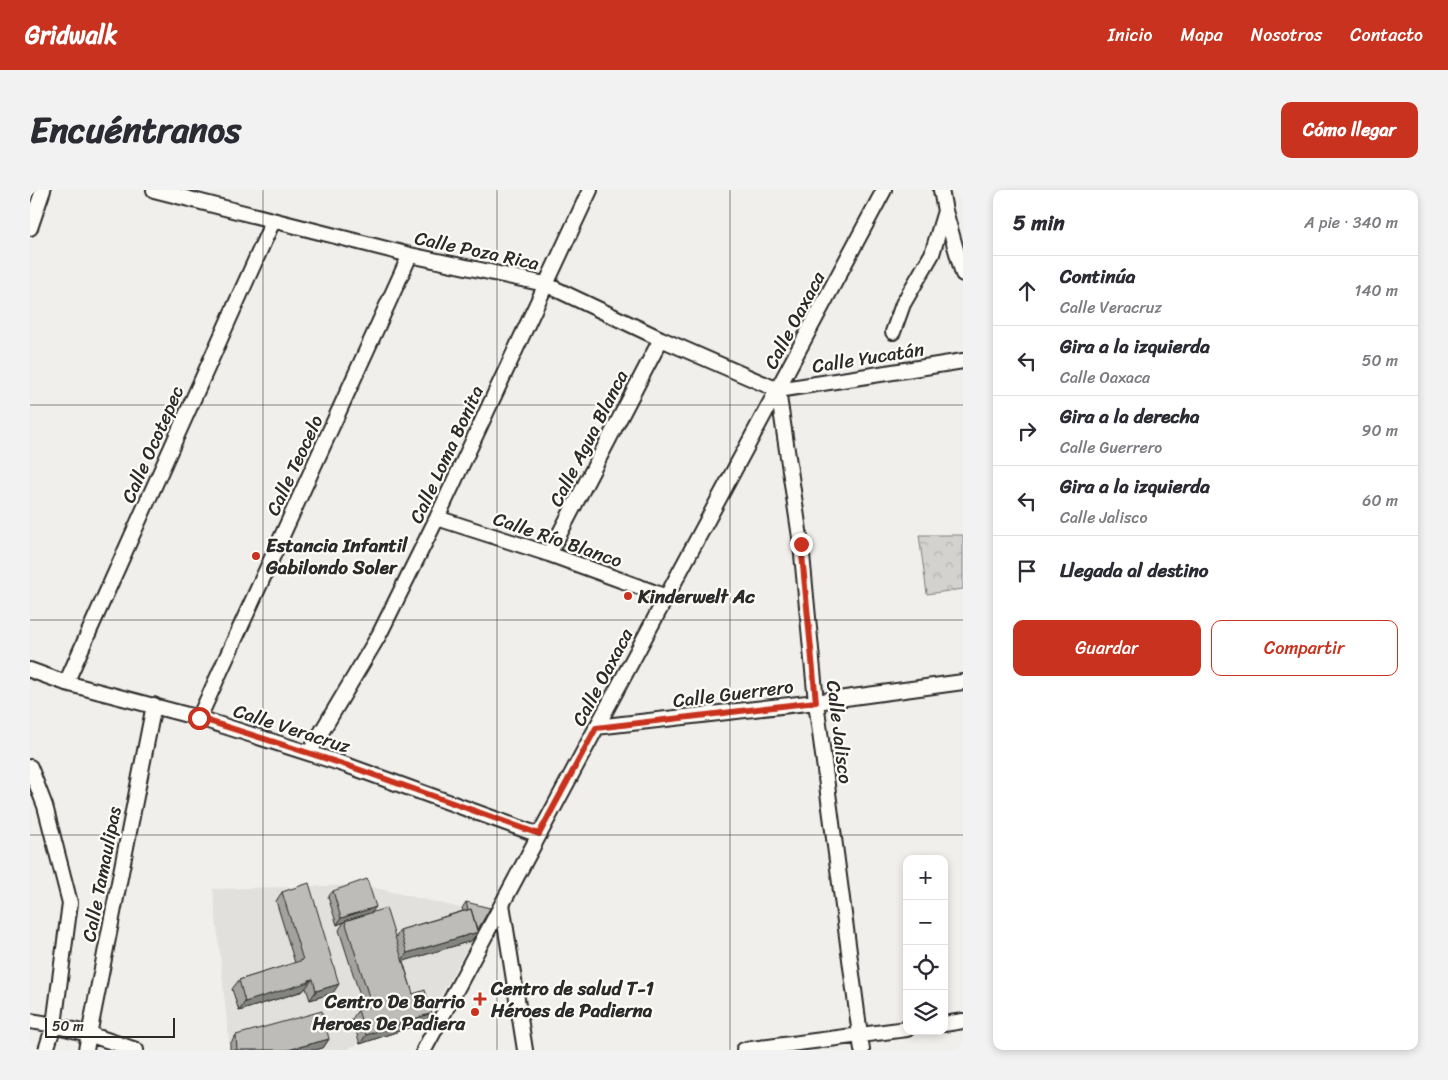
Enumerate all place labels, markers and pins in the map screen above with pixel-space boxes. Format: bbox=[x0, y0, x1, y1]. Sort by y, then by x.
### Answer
place label: Estancia Infantil Gabilondo Soler bbox=[265, 529, 408, 584]
marker: Estancia Infantil Gabilondo Soler bbox=[250, 550, 262, 562]
place label: Kinderwelt Ac bbox=[637, 580, 755, 613]
marker: Kinderwelt Ac bbox=[622, 590, 634, 602]
place label: Centro de salud T-1 Héroes de Padierna bbox=[490, 972, 654, 1027]
place label: Centro De Barrio Heroes De Padiera bbox=[311, 985, 466, 1040]
marker: Centro de salud T-1 Héroes de Padierna bbox=[473, 992, 487, 1006]
marker: Centro De Barrio Heroes De Padiera bbox=[469, 1006, 481, 1018]

